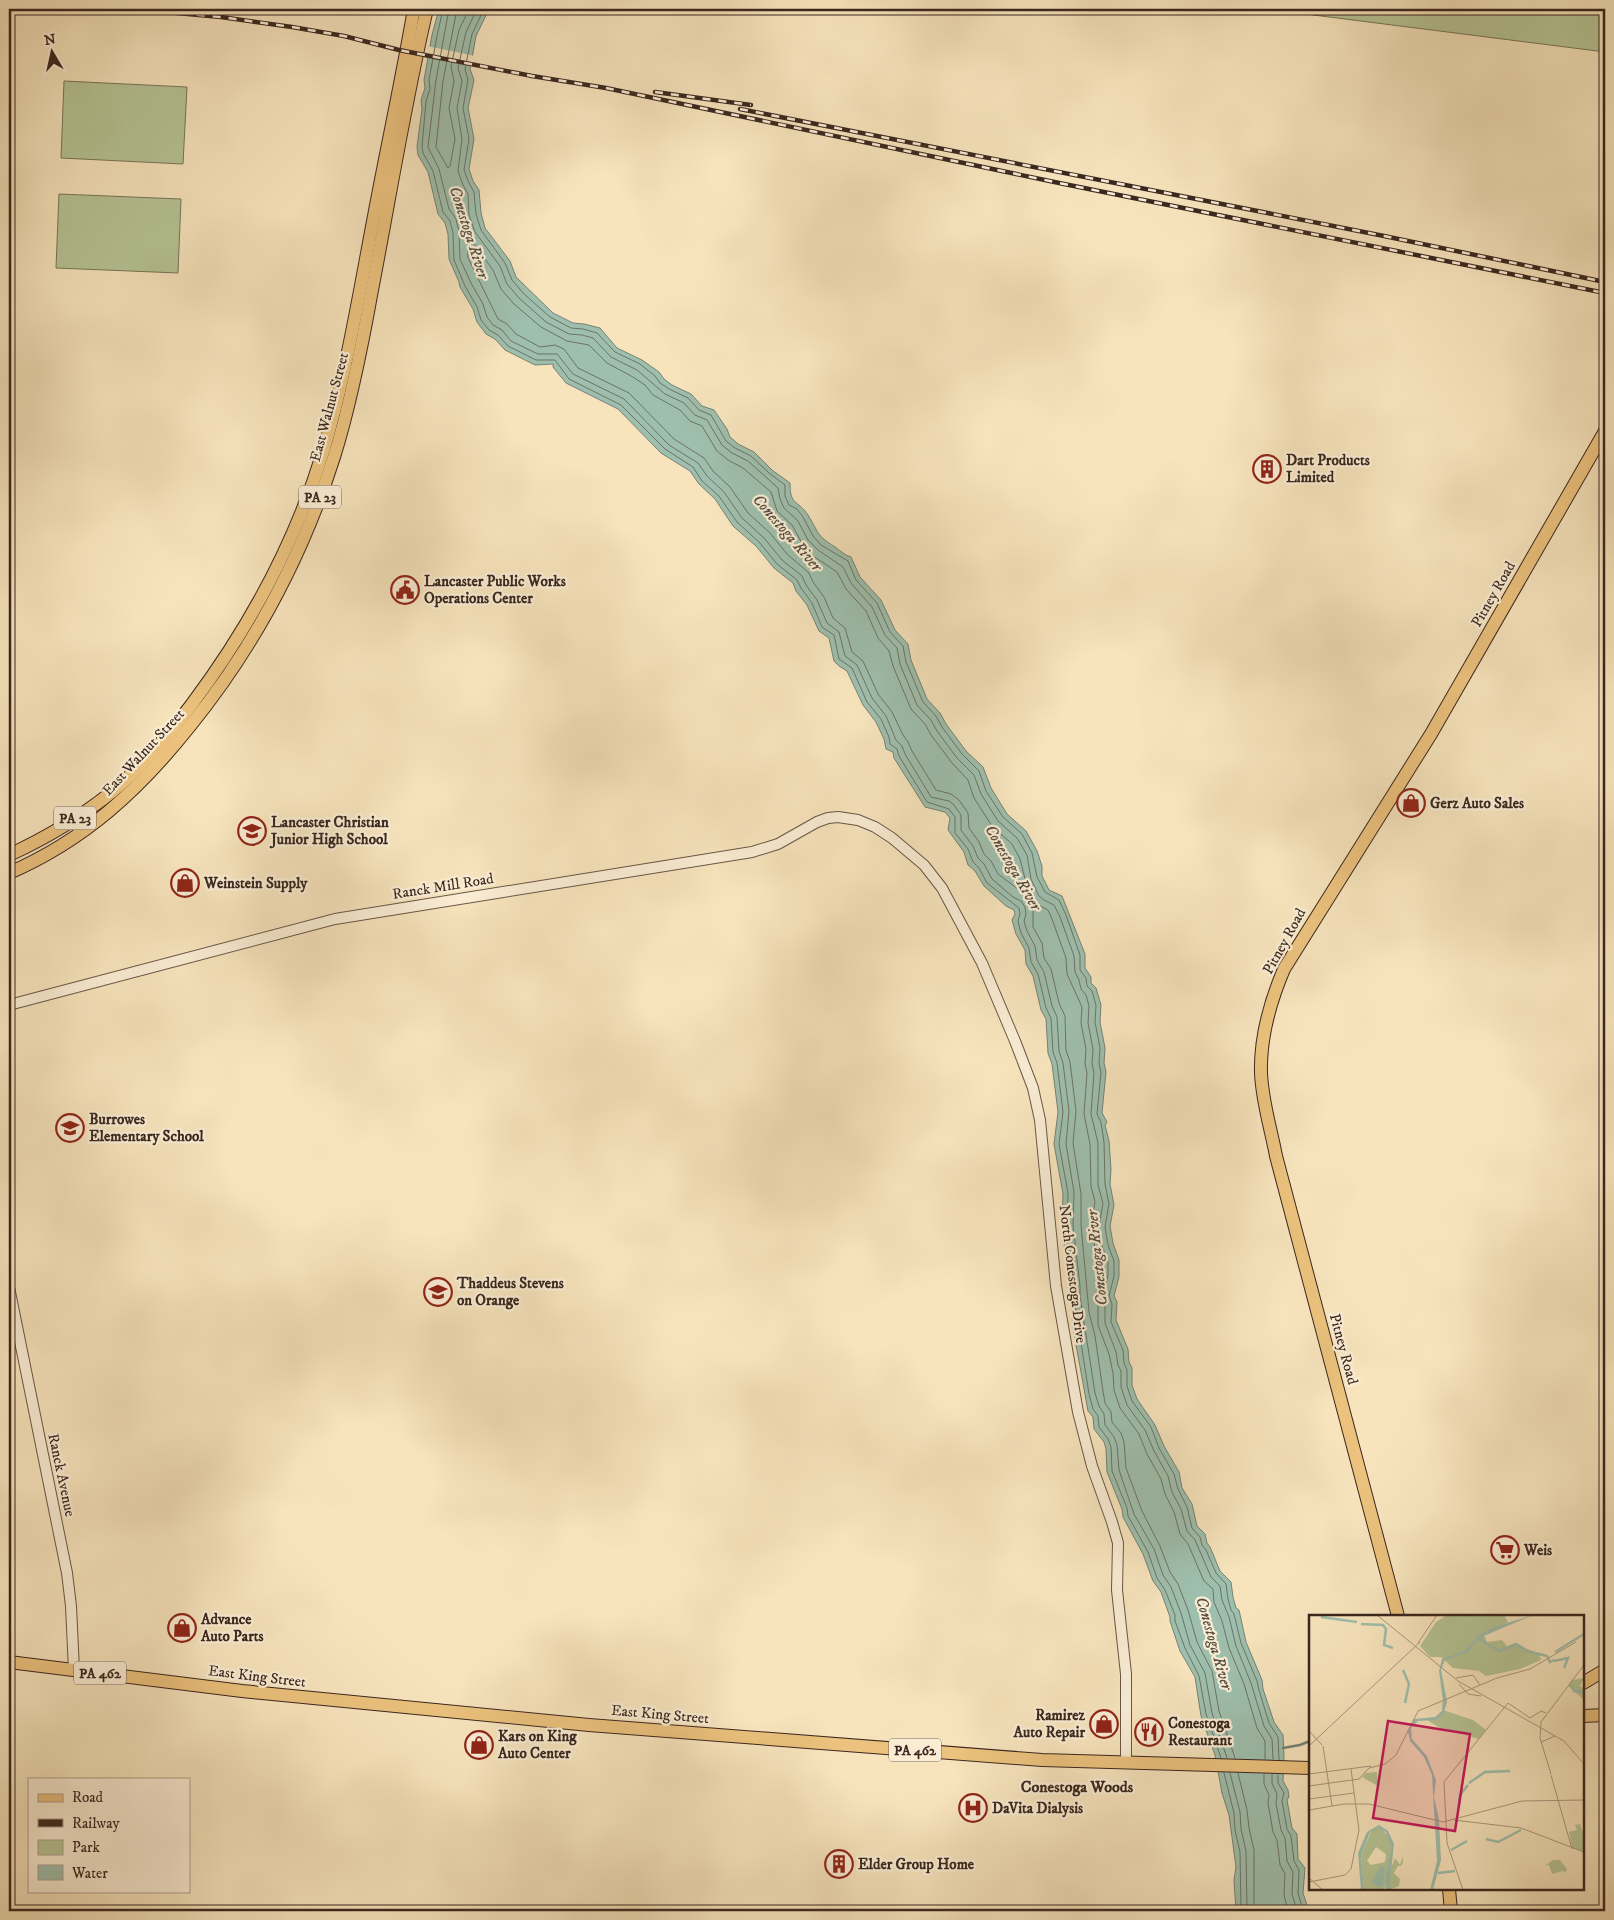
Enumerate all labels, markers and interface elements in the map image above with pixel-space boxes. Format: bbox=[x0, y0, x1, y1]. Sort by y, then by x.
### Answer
north arrow bbox=[28, 28, 78, 78]
text: N bbox=[43, 30, 58, 50]
water label: Conestoga River bbox=[445, 184, 494, 282]
street label: East Walnut Street bbox=[306, 350, 353, 464]
place label: Dart Products Limited bbox=[1286, 451, 1370, 487]
building icon: Dart Products Limited bbox=[1252, 454, 1282, 484]
road number: PA 23 bbox=[299, 486, 341, 508]
water label: Conestoga River bbox=[748, 490, 827, 576]
street label: Pitney Road bbox=[1467, 558, 1520, 630]
place label: Lancaster Public Works Operations Center bbox=[424, 572, 566, 608]
public building icon: Lancaster Public Works Operations Center bbox=[390, 575, 420, 605]
street label: East Walnut Street bbox=[98, 705, 189, 800]
shop icon: Gerz Auto Sales bbox=[1396, 788, 1426, 818]
place label: Gerz Auto Sales bbox=[1430, 794, 1524, 813]
road number: PA 23 bbox=[54, 806, 96, 830]
place label: Lancaster Christian Junior High School bbox=[269, 813, 389, 849]
school or university icon: Lancaster Christian Junior High School bbox=[237, 816, 267, 846]
water label: Conestoga River bbox=[980, 821, 1046, 915]
shop icon: Weinstein Supply bbox=[170, 868, 200, 898]
street label: Ranck Mill Road bbox=[391, 869, 495, 904]
place label: Weinstein Supply bbox=[203, 874, 308, 893]
street label: Pitney Road bbox=[1259, 904, 1311, 978]
place label: Burrowes Elementary School bbox=[89, 1110, 204, 1146]
school or university icon: Burrowes Elementary School bbox=[55, 1113, 85, 1143]
street label: North Conestoga Drive bbox=[1055, 1204, 1090, 1344]
water label: Conestoga River bbox=[1082, 1208, 1112, 1307]
place label: Thaddeus Stevens on Orange bbox=[456, 1274, 564, 1310]
school or university icon: Thaddeus Stevens on Orange bbox=[423, 1277, 453, 1307]
street label: Pitney Road bbox=[1325, 1312, 1362, 1387]
street label: Ranck Avenue bbox=[43, 1432, 80, 1518]
supermarket icon: Weis bbox=[1490, 1535, 1520, 1565]
place label: Weis bbox=[1523, 1541, 1552, 1560]
water label: Conestoga River bbox=[1191, 1594, 1237, 1693]
place label: Advance Auto Parts bbox=[200, 1610, 264, 1646]
shop icon: Advance Auto Parts bbox=[167, 1613, 197, 1643]
inset map bbox=[1309, 1615, 1584, 1890]
street label: East King Street bbox=[207, 1661, 307, 1692]
road number: PA 462 bbox=[74, 1662, 126, 1685]
street label: East King Street bbox=[610, 1701, 710, 1728]
place label: Ramirez Auto Repair bbox=[1012, 1706, 1085, 1742]
shop icon: Ramirez Auto Repair bbox=[1089, 1709, 1119, 1739]
place label: Conestoga Restaurant bbox=[1168, 1714, 1232, 1750]
restaurant icon: Conestoga Restaurant bbox=[1134, 1717, 1164, 1747]
place label: Kars on King Auto Center bbox=[497, 1727, 577, 1763]
shop icon: Kars on King Auto Center bbox=[464, 1730, 494, 1760]
road number: PA 462 bbox=[889, 1738, 941, 1762]
district label: Conestoga Woods bbox=[1021, 1777, 1134, 1797]
legend bbox=[28, 1778, 190, 1892]
text: Road bbox=[72, 1788, 104, 1807]
hospital icon: DaVita Dialysis bbox=[958, 1793, 988, 1823]
place label: DaVita Dialysis bbox=[992, 1799, 1083, 1818]
text: Railway bbox=[72, 1814, 120, 1833]
text: Park bbox=[72, 1838, 101, 1857]
building icon: Elder Group Home bbox=[824, 1849, 854, 1879]
place label: Elder Group Home bbox=[858, 1855, 975, 1874]
text: Water bbox=[71, 1864, 108, 1883]

